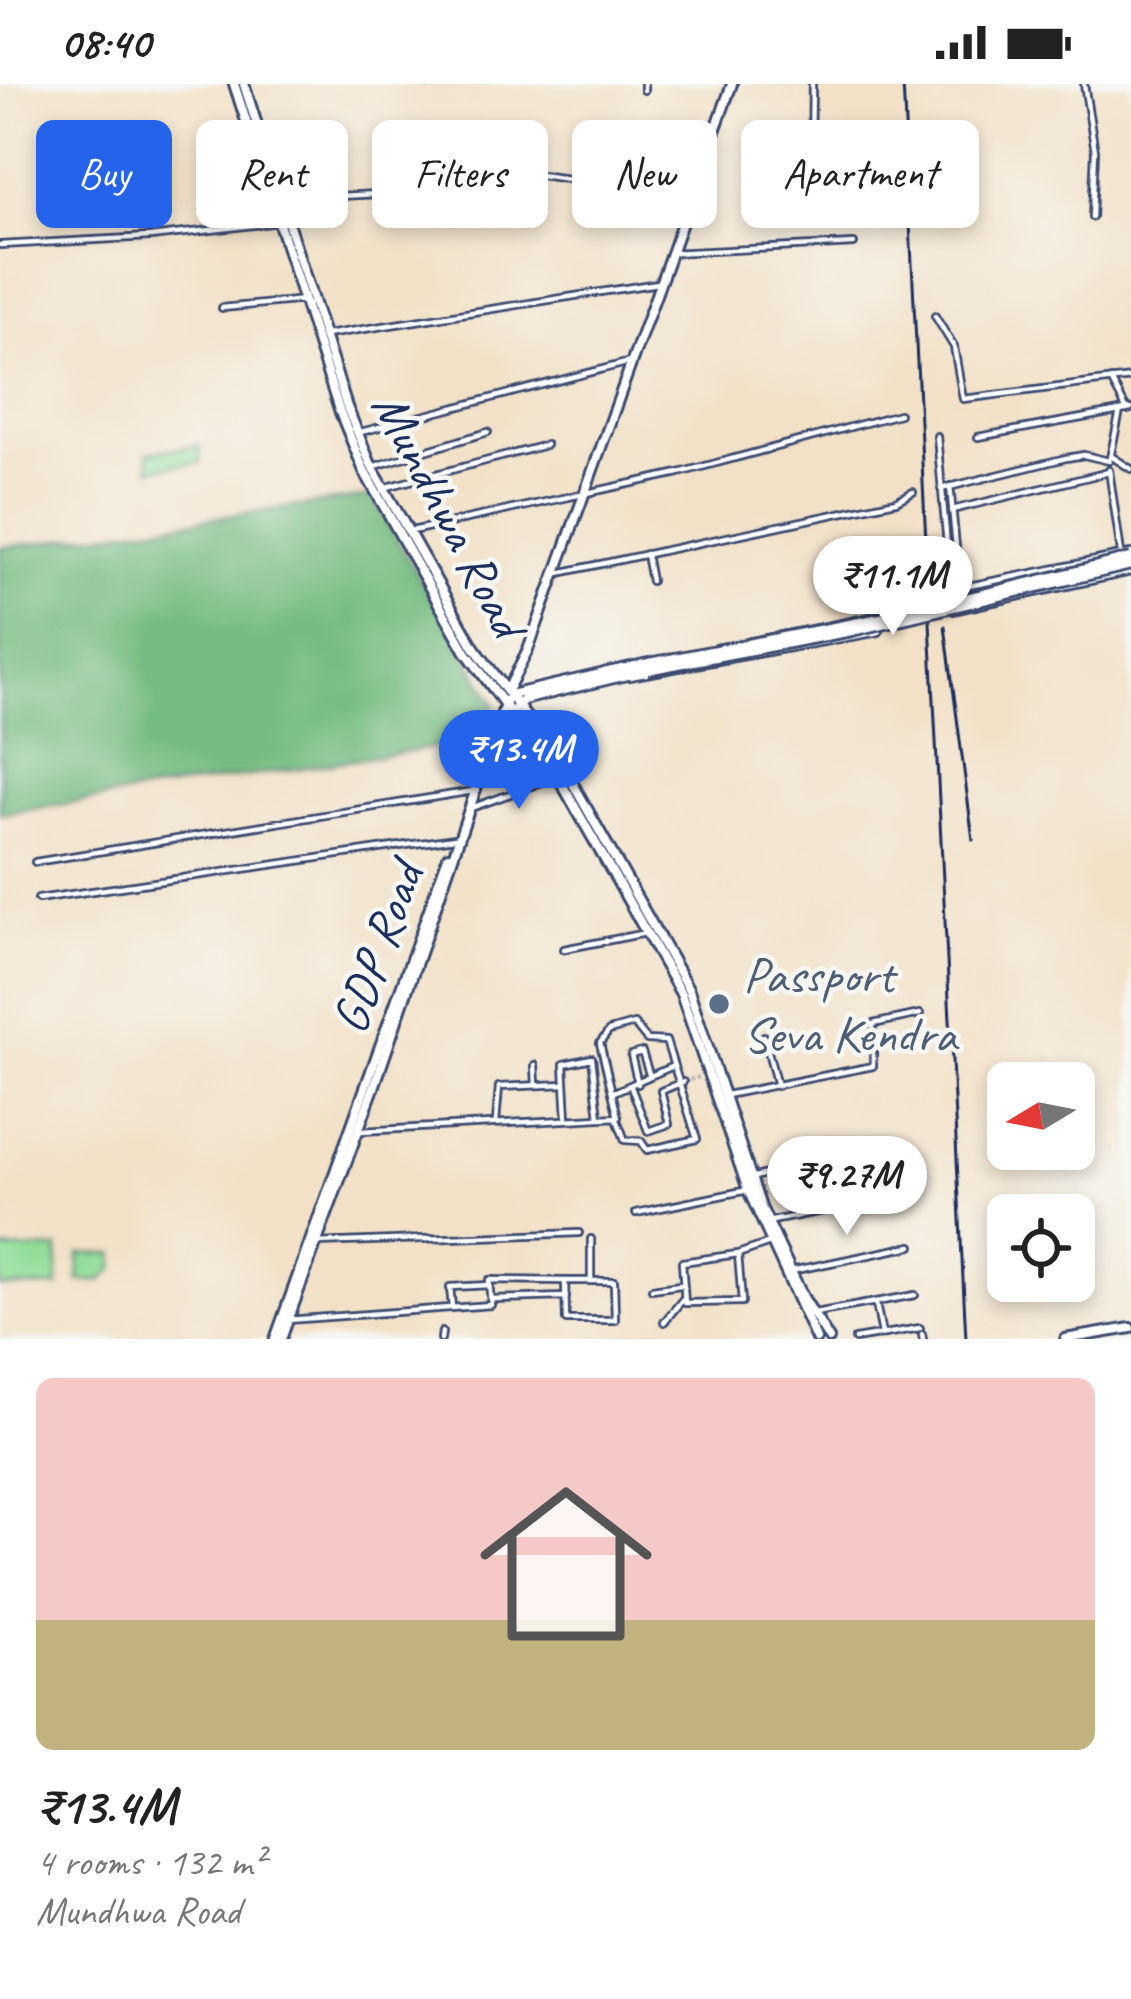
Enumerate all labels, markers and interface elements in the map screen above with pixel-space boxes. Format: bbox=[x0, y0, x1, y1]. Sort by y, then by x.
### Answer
text: 08:40 bbox=[60, 14, 150, 71]
chip: Buy bbox=[36, 120, 172, 228]
chip: Rent bbox=[196, 120, 348, 228]
chip: Filters bbox=[372, 120, 548, 228]
chip: New bbox=[572, 120, 717, 228]
chip: Apartment bbox=[741, 120, 979, 228]
street label: Mundhwa Road bbox=[358, 381, 544, 654]
pin: ₹11.1M bbox=[795, 536, 991, 638]
text: ₹11.1M bbox=[840, 550, 946, 599]
pin: ₹13.4M bbox=[421, 710, 617, 812]
text: ₹13.4M bbox=[466, 724, 572, 773]
street label: GDP Road bbox=[317, 848, 440, 1042]
place label: Passport Seva Kendra bbox=[743, 943, 960, 1066]
marker: Passport Seva Kendra bbox=[706, 991, 732, 1017]
north arrow bbox=[987, 1062, 1095, 1170]
map controls bbox=[987, 1062, 1095, 1302]
pin: ₹9.27M bbox=[749, 1136, 945, 1238]
text: ₹9.27M bbox=[794, 1150, 900, 1199]
button: locate bbox=[987, 1194, 1095, 1302]
icon: home bbox=[458, 1456, 674, 1672]
text: ₹13.4M bbox=[36, 1774, 175, 1838]
text: 4 rooms · 132 m² bbox=[36, 1838, 264, 1887]
text: Mundhwa Road bbox=[36, 1887, 241, 1936]

